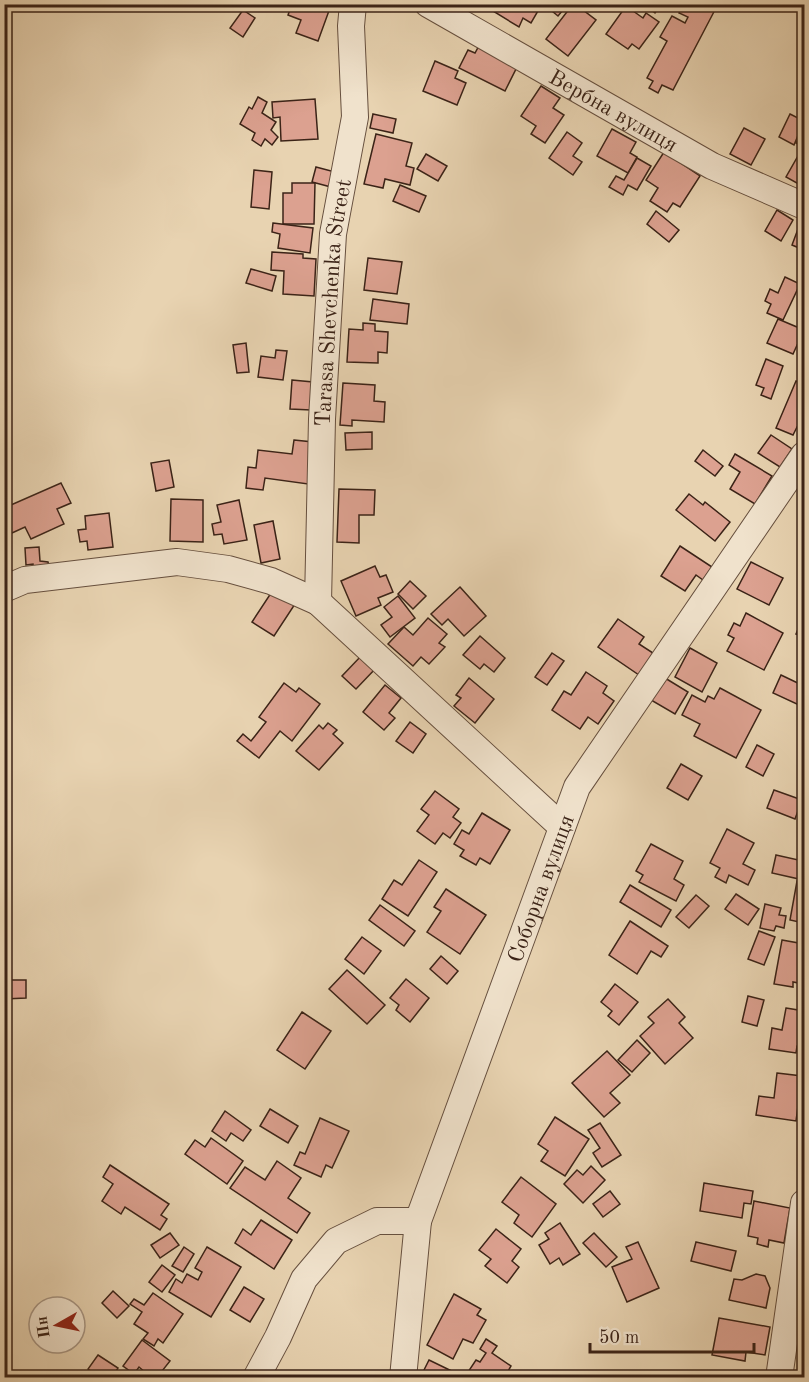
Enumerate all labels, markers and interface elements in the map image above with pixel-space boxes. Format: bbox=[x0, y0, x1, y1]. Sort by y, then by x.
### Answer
street label: Вербна вулиця bbox=[545, 66, 681, 157]
street label: Tarasa Shevchenka Street bbox=[313, 177, 356, 427]
street label: Соборна вулиця bbox=[505, 812, 579, 966]
north arrow bbox=[27, 1295, 87, 1355]
text: Пн bbox=[35, 1315, 54, 1339]
scale bar bbox=[590, 1316, 754, 1354]
text: 50 m bbox=[599, 1329, 639, 1347]

